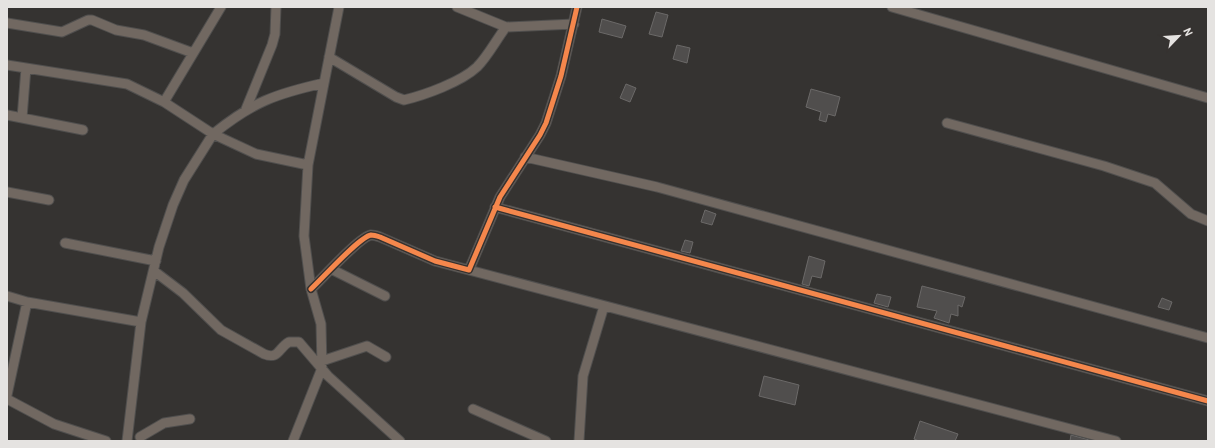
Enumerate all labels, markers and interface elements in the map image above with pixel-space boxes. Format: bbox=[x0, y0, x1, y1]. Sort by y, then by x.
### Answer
north arrow bbox=[1159, 16, 1199, 56]
text: N bbox=[1181, 25, 1196, 38]

